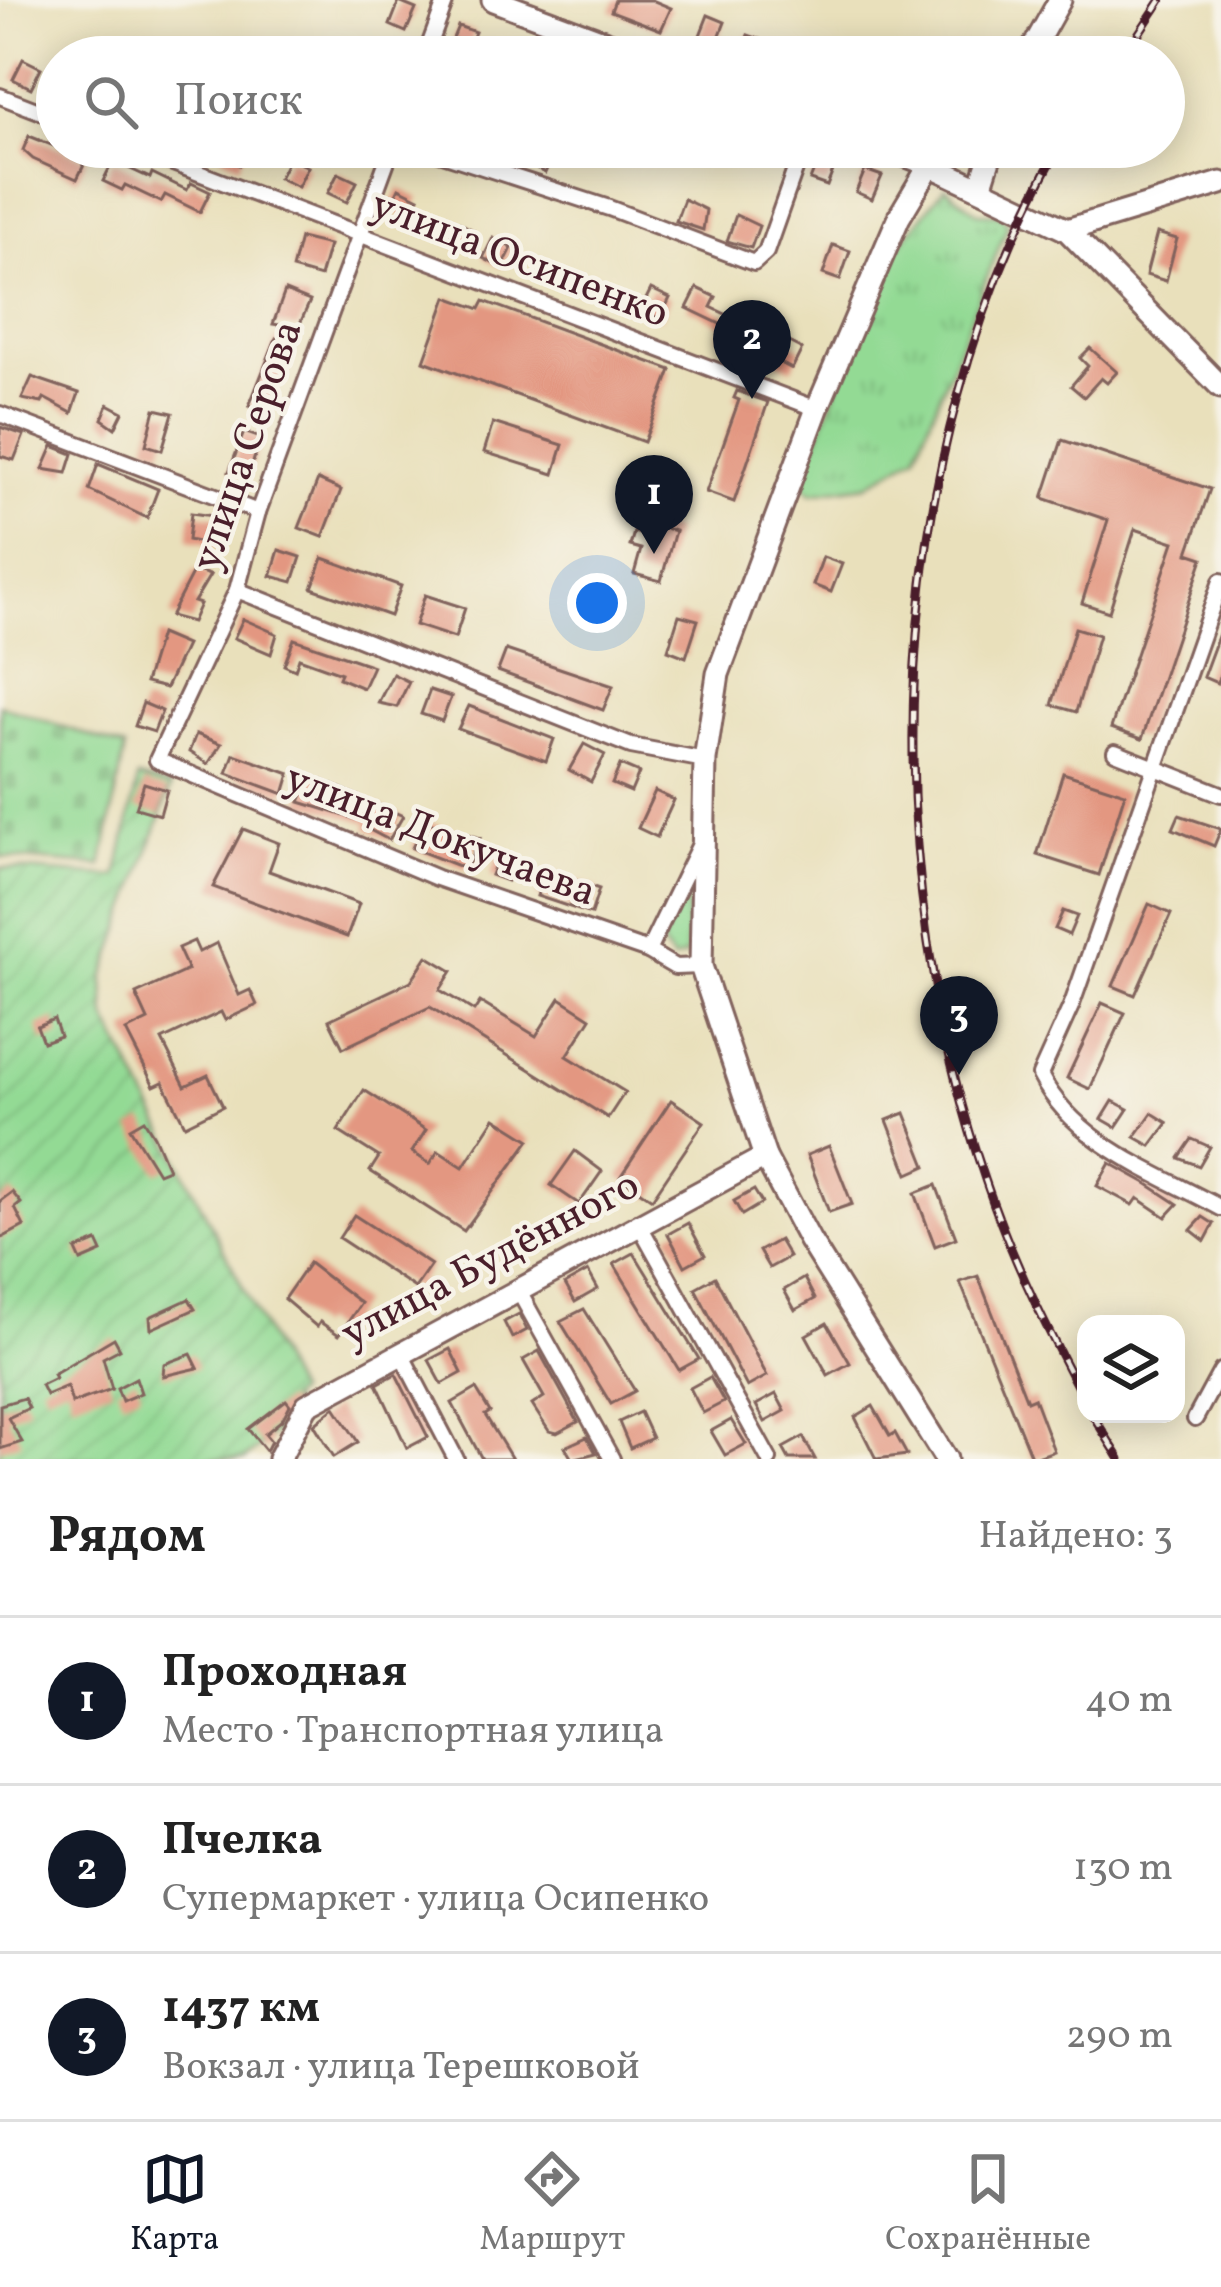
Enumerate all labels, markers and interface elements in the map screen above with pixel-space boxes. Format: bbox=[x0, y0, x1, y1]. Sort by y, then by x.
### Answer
search box bbox=[36, 36, 1185, 168]
icon: search bbox=[78, 69, 144, 135]
text: Поиск bbox=[174, 71, 303, 134]
street label: улица Осипенко bbox=[362, 177, 676, 345]
pin: 2 bbox=[713, 300, 791, 399]
street label: улица Серова bbox=[179, 313, 319, 579]
pin: 1 bbox=[615, 455, 693, 554]
your location bbox=[567, 573, 627, 633]
street label: улица Докучаева bbox=[276, 751, 604, 923]
pin: 3 bbox=[920, 976, 998, 1075]
street label: улица Будённого bbox=[331, 1157, 651, 1365]
map controls bbox=[1077, 1315, 1185, 1423]
button: layers bbox=[1077, 1315, 1185, 1423]
text: Рядом bbox=[48, 1502, 206, 1573]
text: Найдено: 3 bbox=[978, 1510, 1173, 1564]
text: Проходная bbox=[162, 1642, 407, 1705]
text: 1 bbox=[79, 1674, 95, 1728]
text: 40 m bbox=[1085, 1674, 1173, 1728]
text: Место · Транспортная улица bbox=[162, 1705, 664, 1759]
text: Пчелка bbox=[162, 1810, 323, 1873]
text: 2 bbox=[77, 1842, 97, 1896]
text: 130 m bbox=[1073, 1842, 1173, 1896]
text: Супермаркет · улица Осипенко bbox=[162, 1873, 709, 1927]
text: 1437 км bbox=[162, 1978, 320, 2041]
text: 3 bbox=[77, 2010, 97, 2064]
text: 290 m bbox=[1066, 2010, 1173, 2064]
text: Вокзал · улица Терешковой bbox=[162, 2041, 640, 2095]
tab: Карта bbox=[130, 2146, 220, 2264]
tab: Маршрут bbox=[480, 2146, 625, 2264]
tab: Сохранённые bbox=[885, 2146, 1091, 2264]

